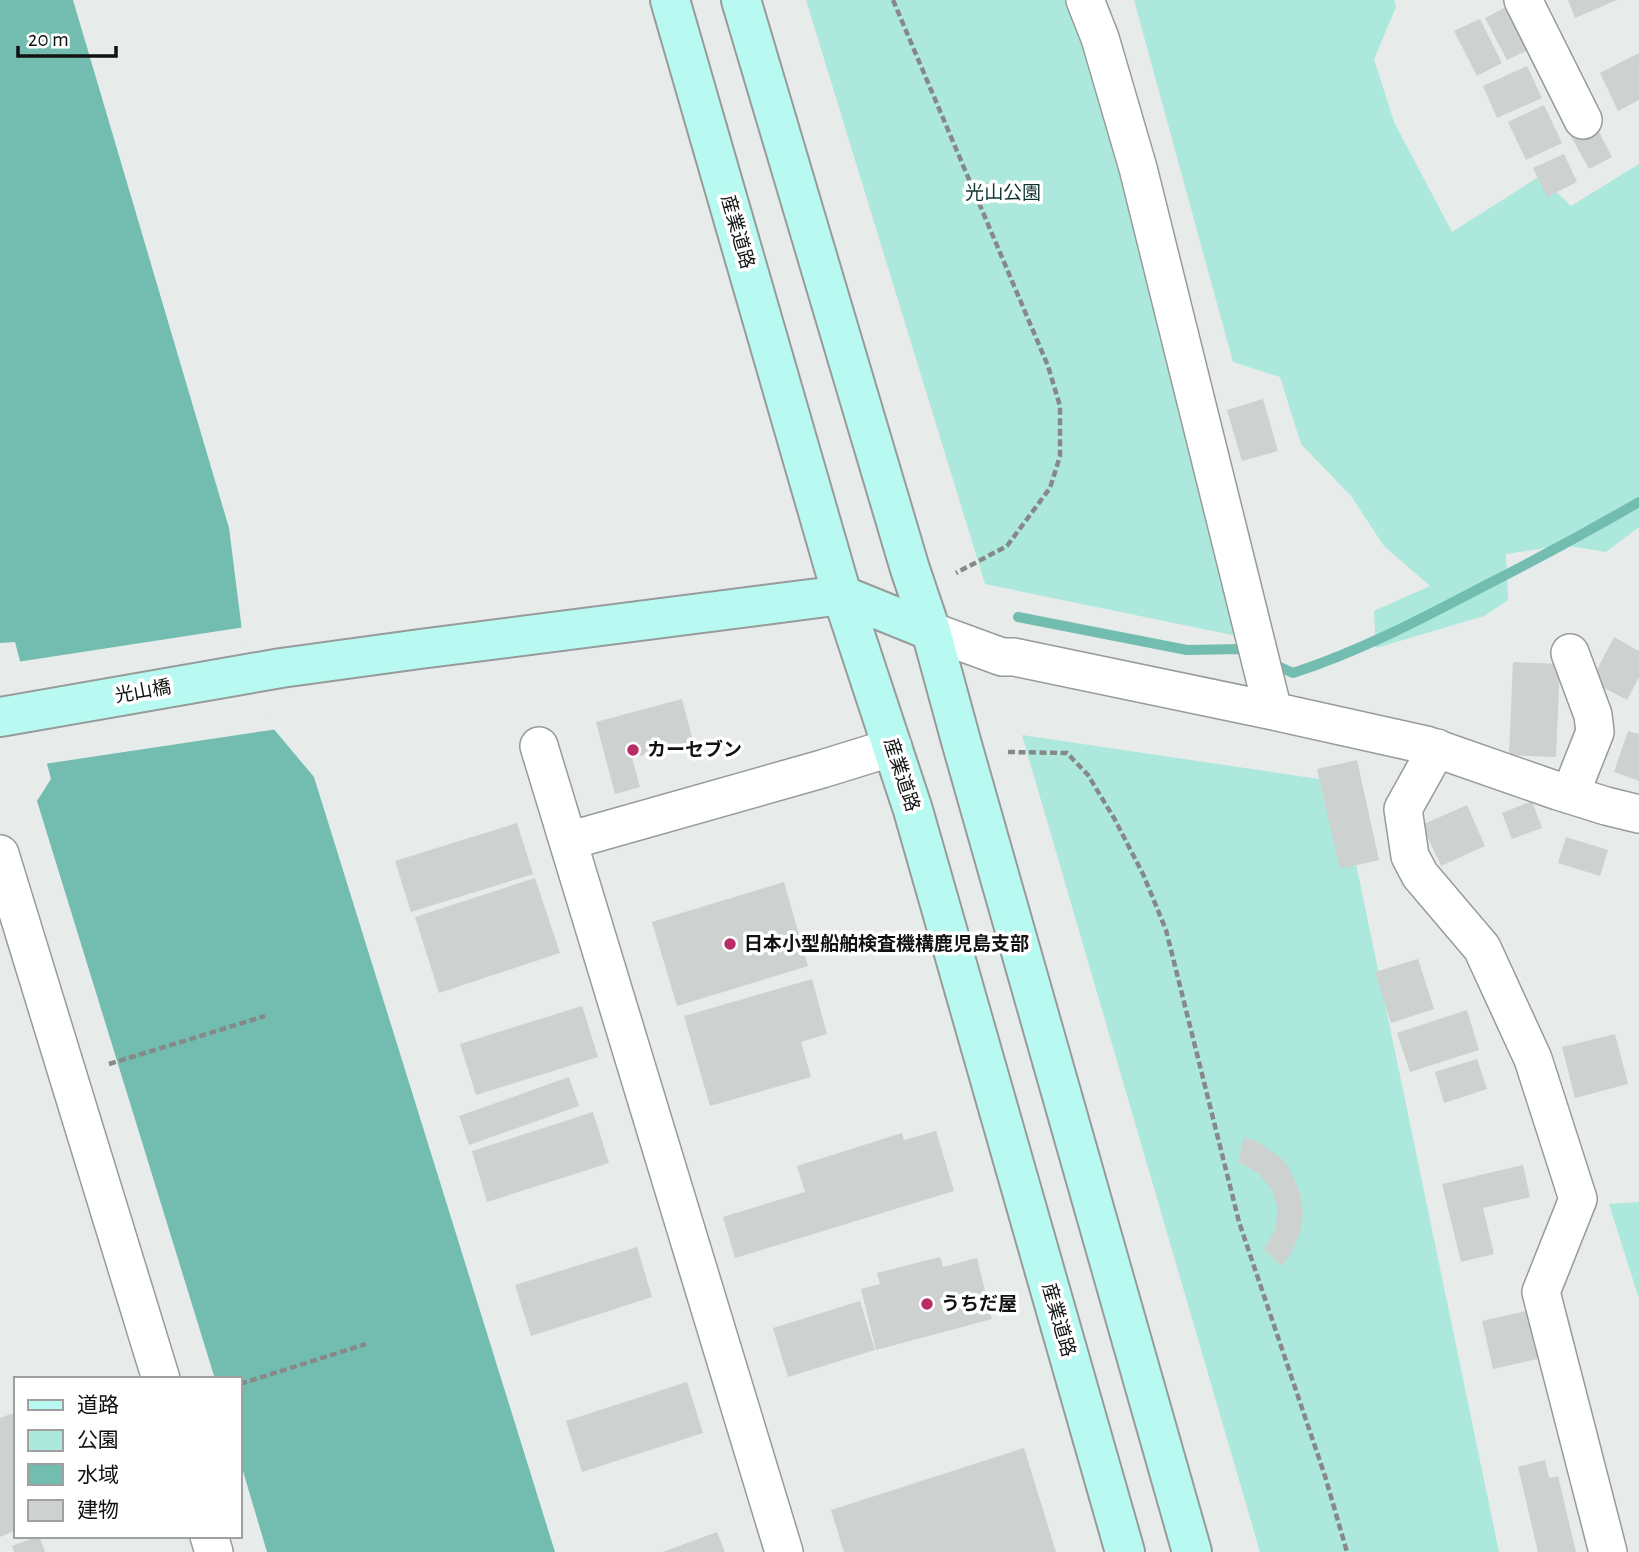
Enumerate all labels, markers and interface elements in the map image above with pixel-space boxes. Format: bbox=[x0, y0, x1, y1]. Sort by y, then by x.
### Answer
scale bar bbox=[18, 14, 116, 58]
text: 20 m bbox=[28, 29, 69, 50]
park label: 光山公園 bbox=[965, 183, 1041, 203]
street label: 産業道路 bbox=[717, 193, 758, 271]
street label: 光山橋 bbox=[113, 677, 173, 706]
street label: 産業道路 bbox=[880, 736, 923, 814]
place label: カーセブン bbox=[647, 739, 742, 760]
marker: カーセブン bbox=[625, 742, 641, 758]
place label: 日本小型船舶検査機構鹿児島支部 bbox=[744, 933, 1029, 954]
marker: 日本小型船舶検査機構鹿児島支部 bbox=[722, 936, 738, 952]
street label: 産業道路 bbox=[1038, 1281, 1079, 1359]
place label: うちだ屋 bbox=[941, 1294, 1017, 1314]
marker: うちだ屋 bbox=[919, 1296, 935, 1312]
legend bbox=[14, 1377, 242, 1538]
text: 道路 bbox=[77, 1394, 119, 1416]
text: 公園 bbox=[77, 1430, 119, 1451]
text: 水域 bbox=[77, 1464, 119, 1486]
text: 建物 bbox=[77, 1499, 119, 1521]

